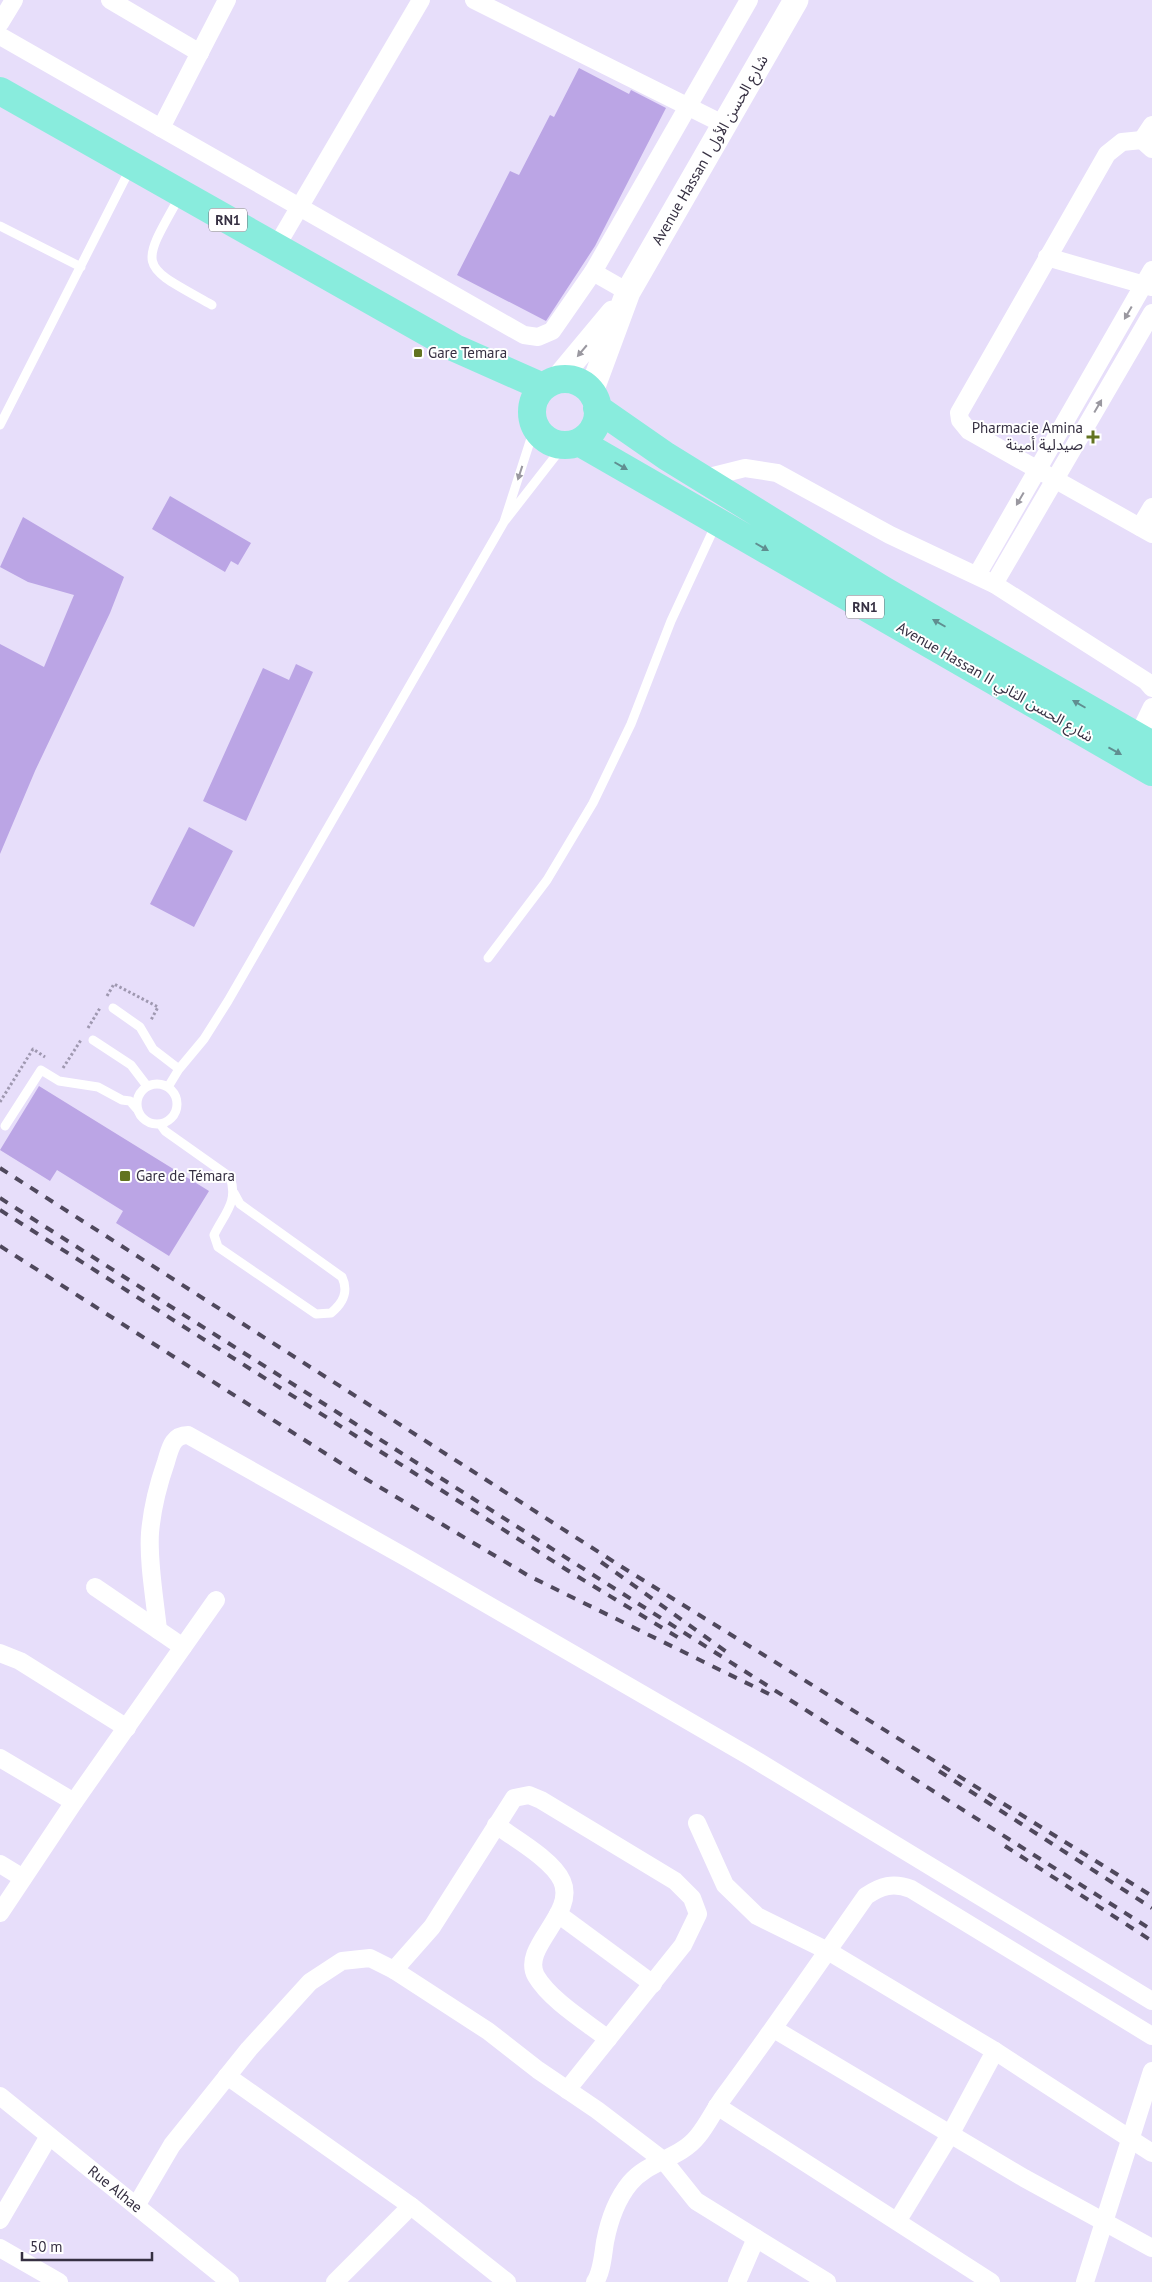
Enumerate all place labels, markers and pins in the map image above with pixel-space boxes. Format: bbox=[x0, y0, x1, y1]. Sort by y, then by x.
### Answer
place label: Gare Temara bbox=[428, 343, 507, 362]
marker: Gare Temara bbox=[412, 347, 424, 359]
place label: Pharmacie Amina صيدلية أمينة bbox=[972, 418, 1083, 454]
marker: Pharmacie Amina صيدلية أمينة bbox=[1087, 431, 1099, 443]
place label: Gare de Témara bbox=[136, 1166, 235, 1185]
marker: Gare de Témara bbox=[118, 1169, 132, 1183]

